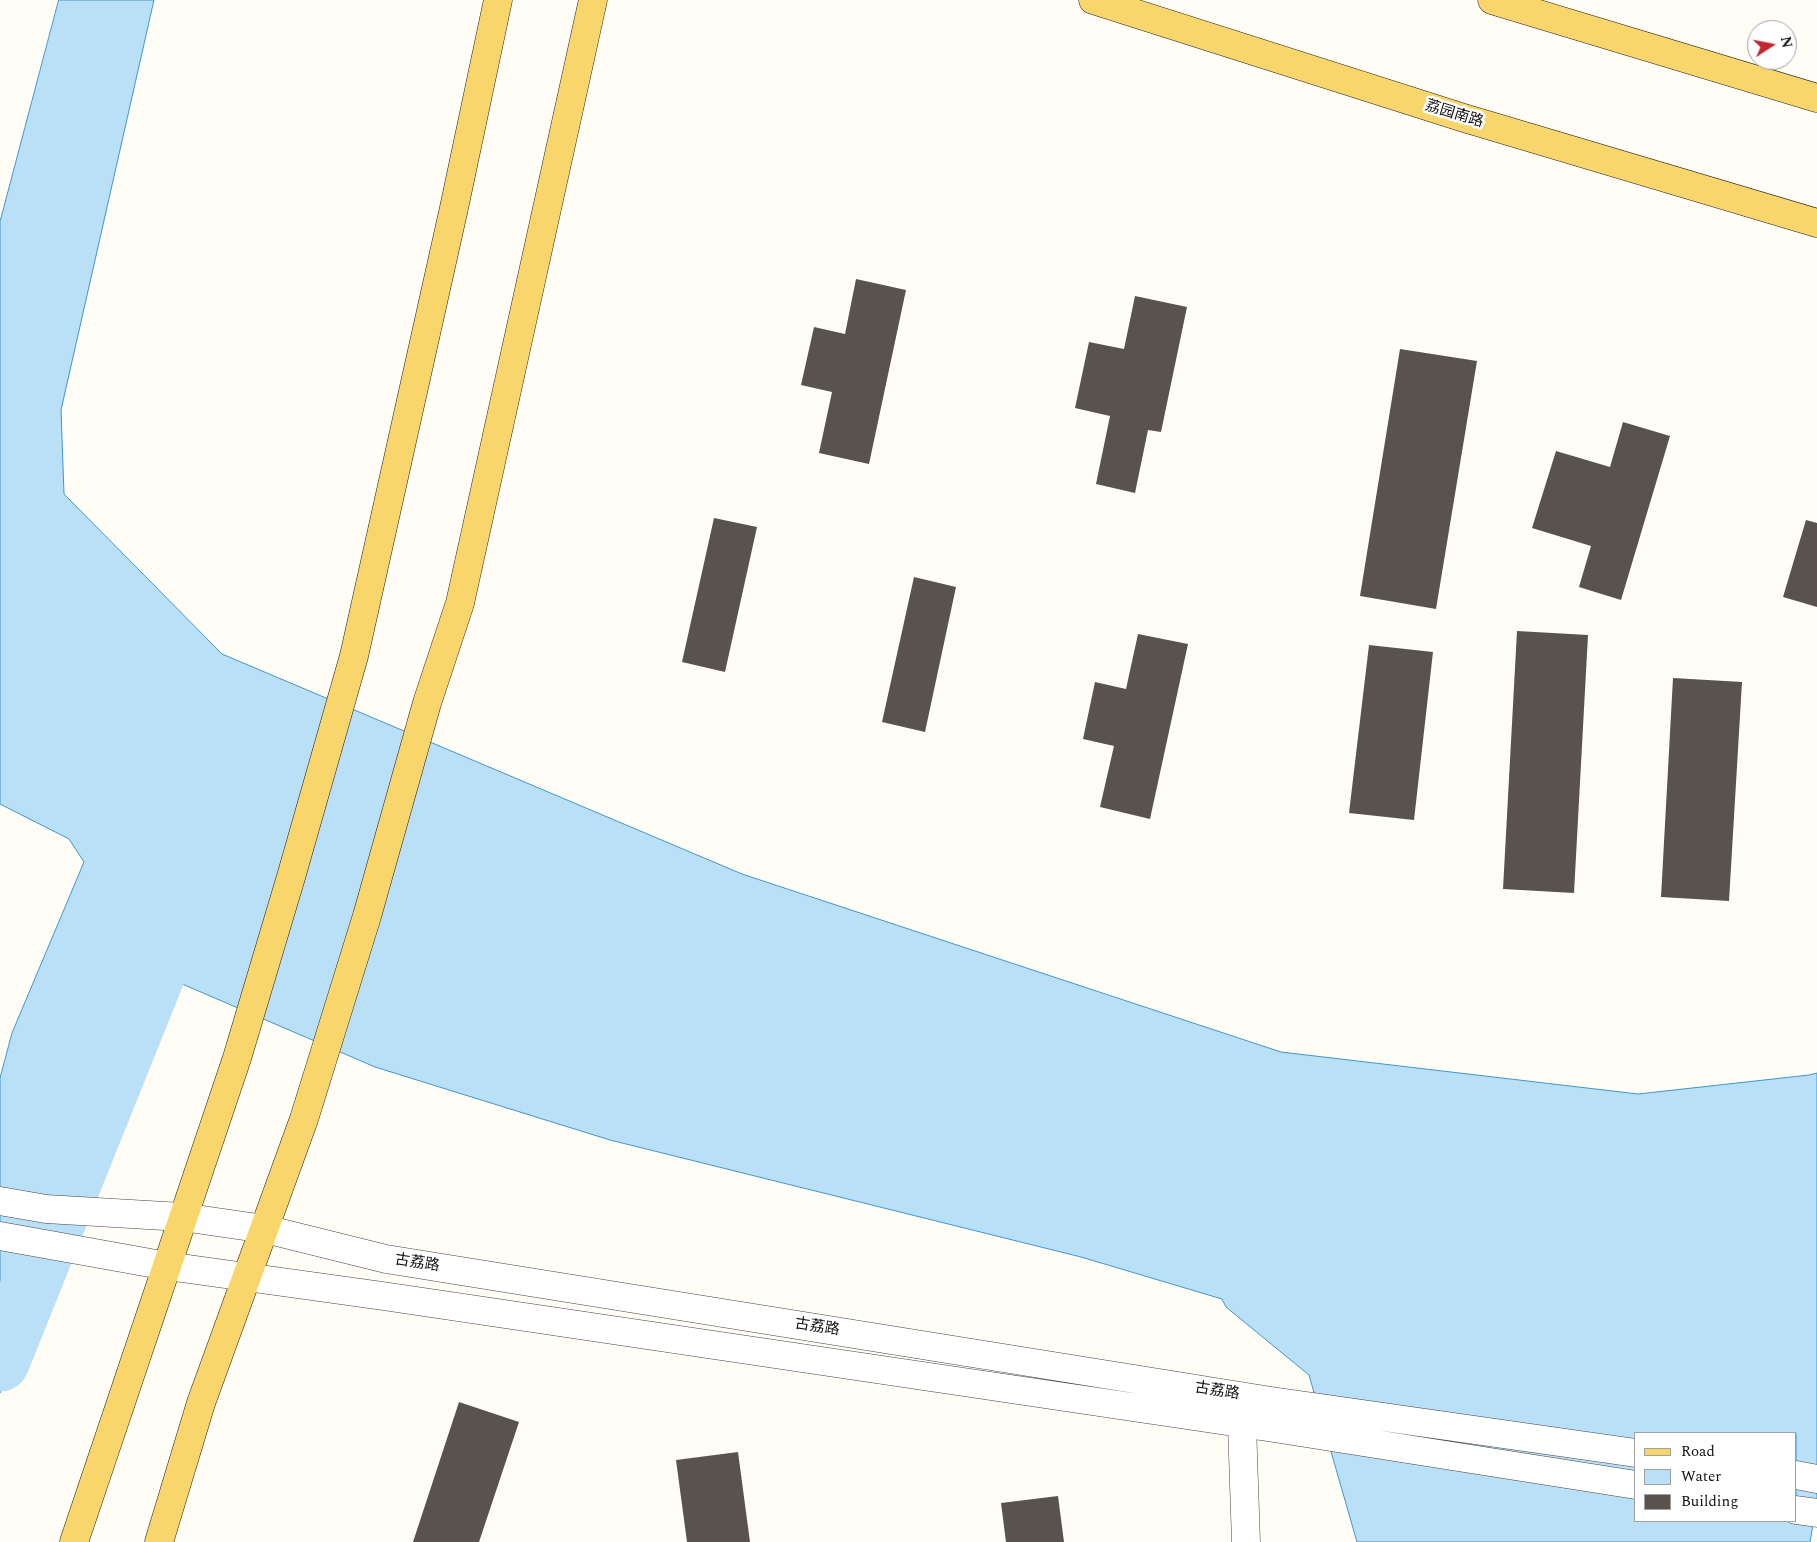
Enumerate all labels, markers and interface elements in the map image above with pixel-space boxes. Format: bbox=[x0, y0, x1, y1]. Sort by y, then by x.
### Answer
north arrow bbox=[1747, 20, 1797, 70]
text: N bbox=[1775, 35, 1798, 50]
street label: 荔园南路 bbox=[1423, 98, 1485, 132]
street label: 古荔路 bbox=[393, 1252, 441, 1276]
street label: 古荔路 bbox=[793, 1316, 841, 1340]
street label: 古荔路 bbox=[1193, 1380, 1241, 1404]
legend bbox=[1634, 1432, 1797, 1522]
text: Road bbox=[1681, 1440, 1715, 1463]
text: Water bbox=[1681, 1465, 1721, 1488]
text: Building bbox=[1681, 1490, 1738, 1513]

